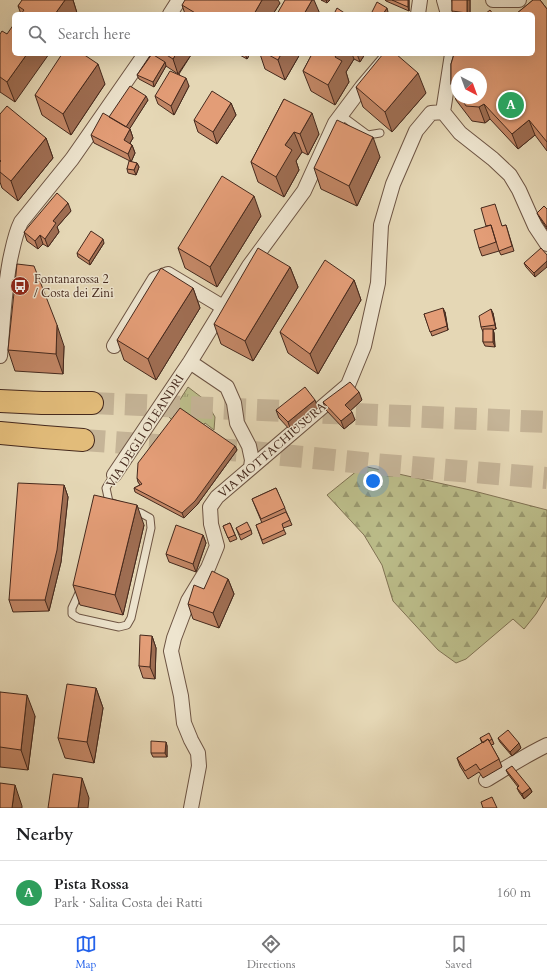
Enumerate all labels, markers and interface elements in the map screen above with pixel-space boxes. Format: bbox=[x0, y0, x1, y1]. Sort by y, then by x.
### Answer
search box bbox=[12, 12, 535, 56]
icon: search bbox=[26, 23, 48, 45]
text: Search here bbox=[58, 24, 131, 44]
north arrow bbox=[451, 68, 487, 104]
pin: A bbox=[498, 90, 524, 120]
place label: Fontanarossa 2 / Costa dei Zini bbox=[34, 271, 114, 301]
bus stop icon: Fontanarossa 2 / Costa dei Zini bbox=[9, 275, 31, 297]
street label: VIA DEGLI OLEANDRI bbox=[102, 371, 188, 491]
street label: VIA MOTTACHIUSURA bbox=[215, 398, 330, 501]
your location bbox=[363, 471, 383, 491]
text: Nearby bbox=[16, 823, 73, 846]
text: Pista Rossa bbox=[54, 874, 129, 894]
text: A bbox=[24, 884, 34, 902]
text: 160 m bbox=[497, 884, 531, 902]
text: Park · Salita Costa dei Ratti bbox=[54, 894, 203, 912]
tab: Map bbox=[75, 933, 97, 972]
tab: Directions bbox=[247, 933, 295, 972]
tab: Saved bbox=[445, 933, 472, 972]

